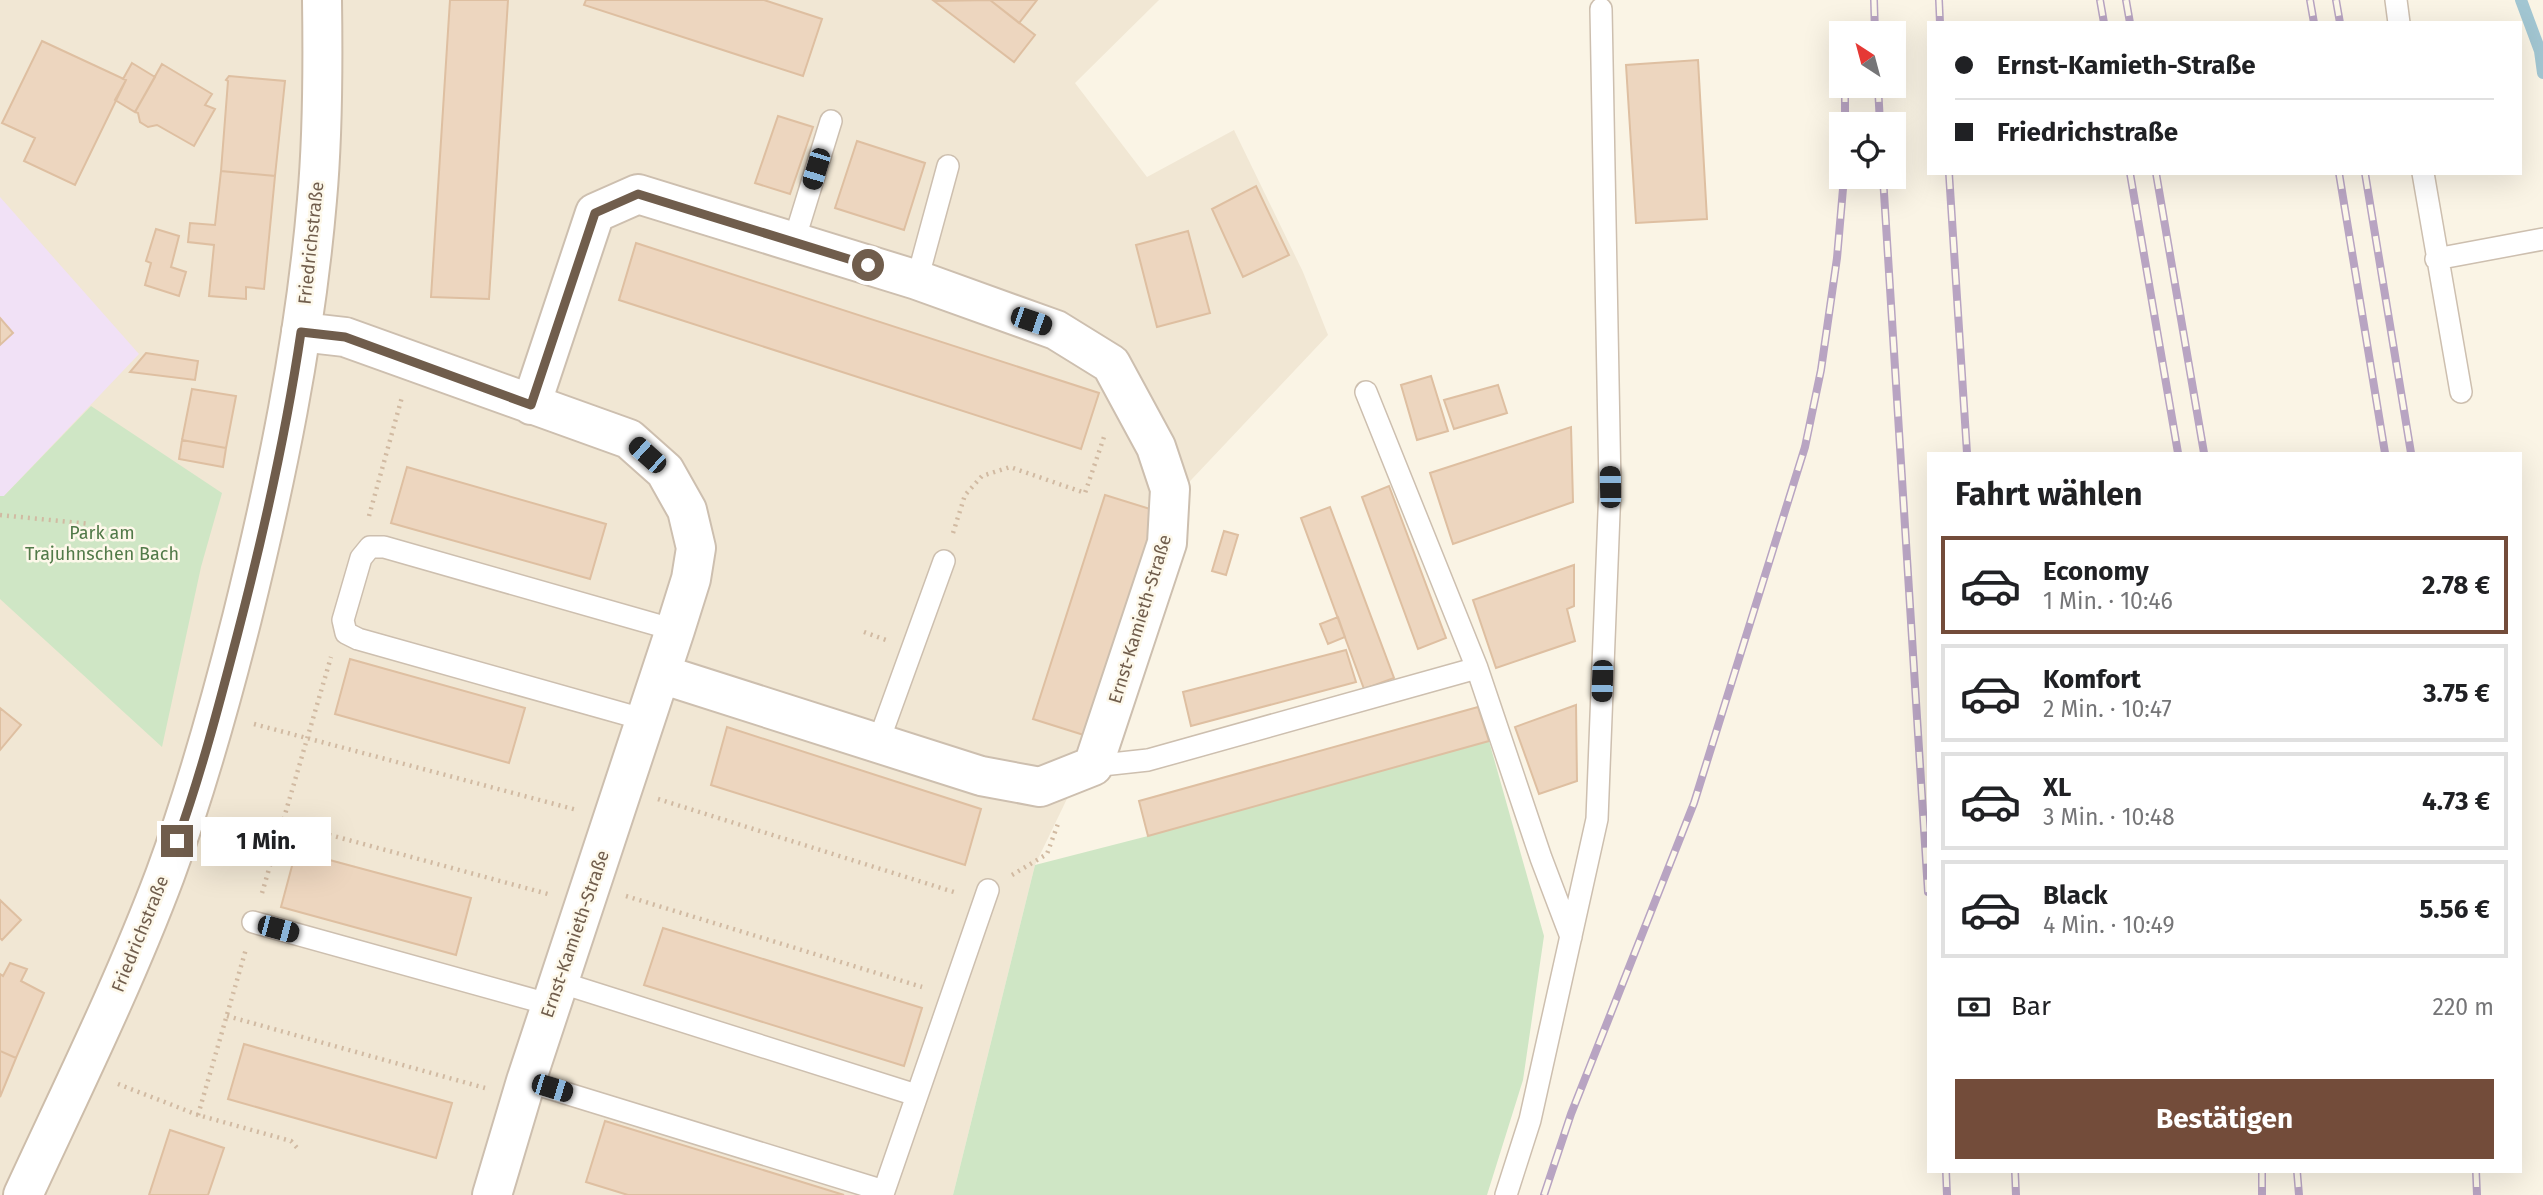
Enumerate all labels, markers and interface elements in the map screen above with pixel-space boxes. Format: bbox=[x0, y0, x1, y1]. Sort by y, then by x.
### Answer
north arrow bbox=[1829, 21, 1906, 98]
map controls bbox=[1829, 21, 1906, 189]
text: Ernst-Kamieth-Straße bbox=[1997, 50, 2256, 81]
button: locate bbox=[1829, 112, 1906, 189]
text: Friedrichstraße bbox=[1997, 117, 2178, 148]
car bbox=[800, 146, 833, 192]
street label: Friedrichstraße bbox=[294, 180, 328, 306]
route start bbox=[852, 249, 884, 281]
car bbox=[1008, 304, 1055, 338]
car bbox=[625, 433, 670, 477]
car bbox=[1600, 466, 1621, 508]
text: Fahrt wählen bbox=[1955, 475, 2142, 513]
park label: Park am Trajuhnschen Bach bbox=[25, 522, 179, 565]
street label: Ernst-Kamieth-Straße bbox=[1104, 532, 1176, 706]
icon: car bbox=[1959, 554, 2022, 617]
text: Economy bbox=[2043, 556, 2149, 587]
text: 2.78 € bbox=[2422, 570, 2490, 601]
text: 1 Min. · 10:46 bbox=[2043, 587, 2173, 615]
car bbox=[1591, 660, 1614, 702]
icon: car bbox=[1959, 662, 2022, 725]
text: Komfort bbox=[2043, 664, 2141, 695]
text: 3.75 € bbox=[2423, 678, 2490, 709]
text: 2 Min. · 10:47 bbox=[2043, 695, 2172, 723]
icon: car bbox=[1959, 770, 2022, 833]
text: XL bbox=[2043, 772, 2071, 803]
text: 4.73 € bbox=[2422, 786, 2490, 817]
text: 3 Min. · 10:48 bbox=[2043, 803, 2175, 831]
callout: 1 Min. bbox=[202, 816, 331, 866]
route end bbox=[161, 825, 193, 857]
text: 1 Min. bbox=[236, 827, 296, 855]
street label: Ernst-Kamieth-Straße bbox=[536, 847, 614, 1021]
street label: Friedrichstraße bbox=[107, 873, 173, 995]
icon: car bbox=[1959, 878, 2022, 941]
text: Black bbox=[2043, 880, 2108, 911]
text: 5.56 € bbox=[2419, 894, 2490, 925]
text: 4 Min. · 10:49 bbox=[2043, 911, 2174, 939]
car bbox=[255, 913, 302, 945]
icon: cash bbox=[1955, 988, 1993, 1026]
text: Bar bbox=[2011, 991, 2051, 1022]
text: 220 m bbox=[2433, 993, 2494, 1021]
car bbox=[529, 1072, 576, 1104]
button: Bestätigen bbox=[1955, 1079, 2494, 1159]

